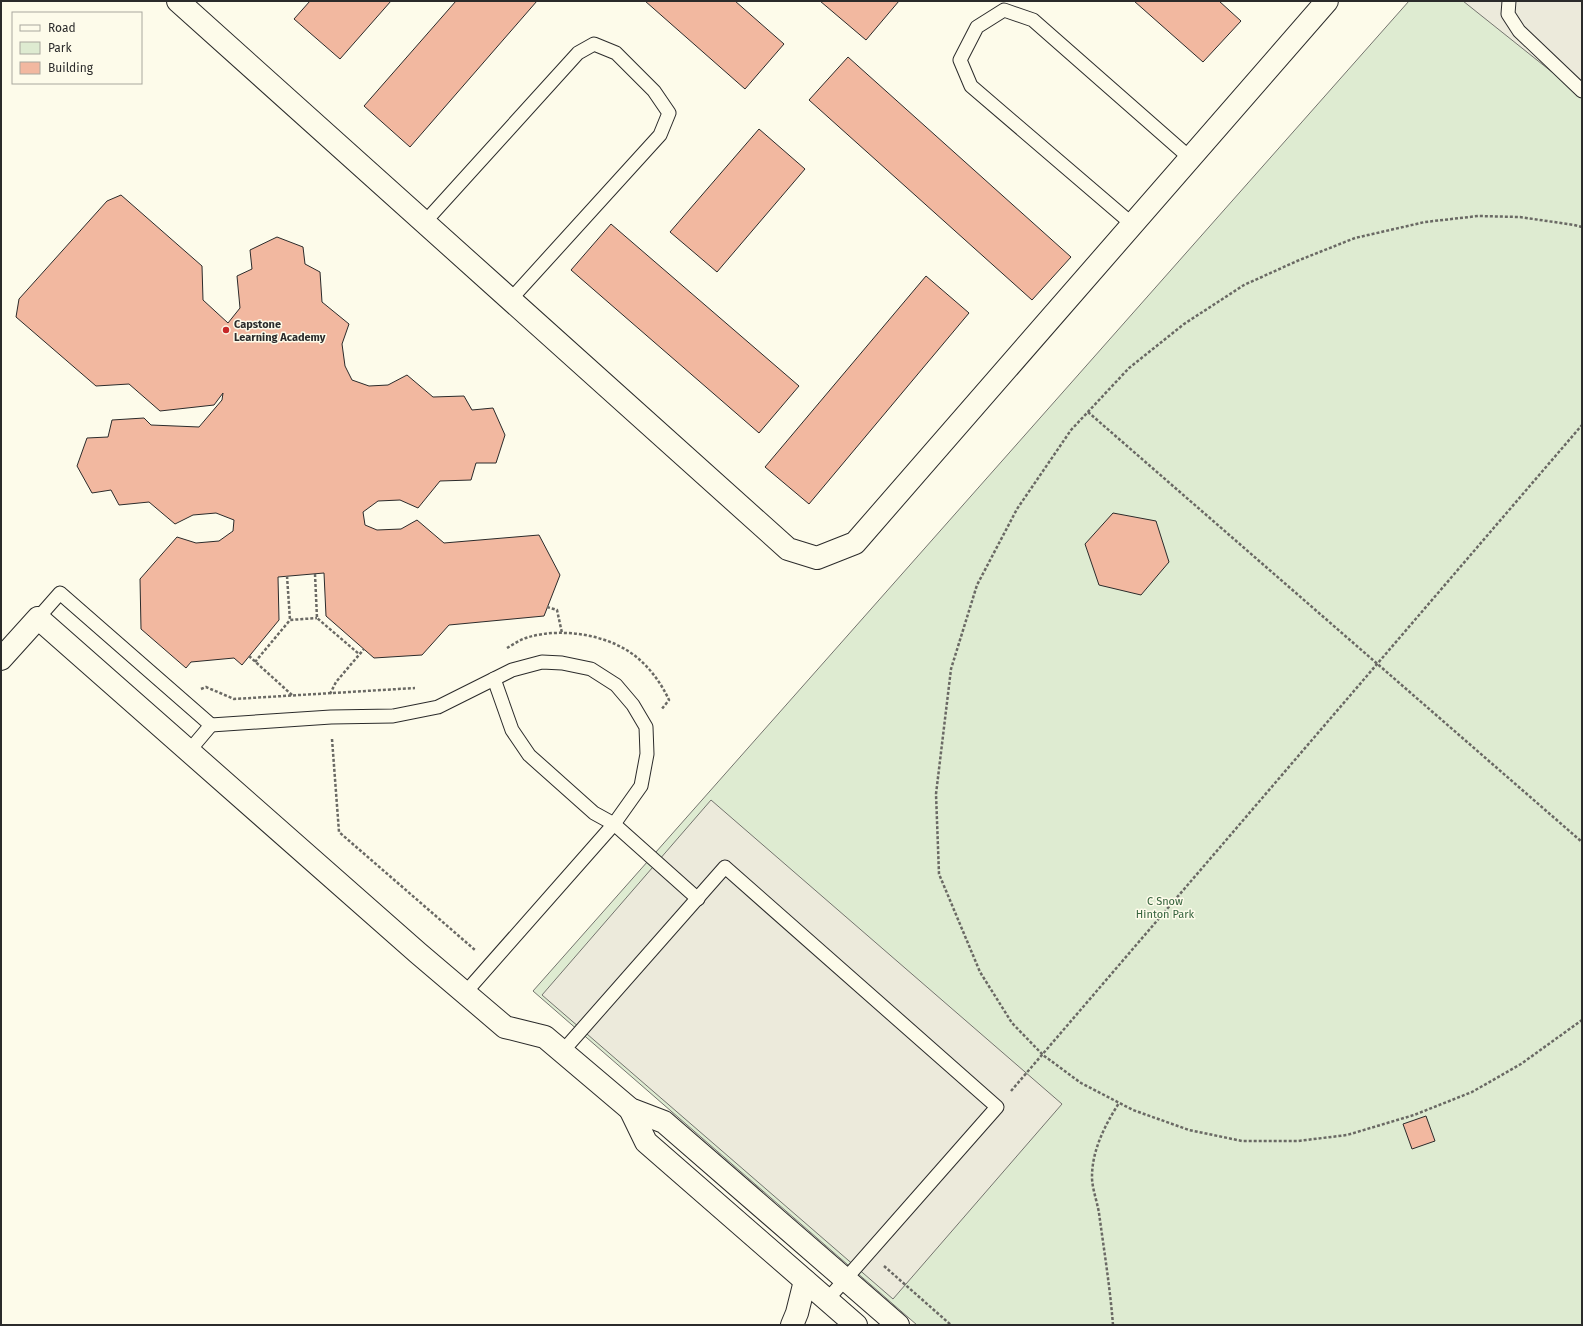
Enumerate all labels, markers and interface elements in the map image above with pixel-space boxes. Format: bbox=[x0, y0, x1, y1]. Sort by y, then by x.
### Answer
legend bbox=[12, 12, 142, 84]
text: Road bbox=[48, 21, 76, 35]
text: Park bbox=[48, 41, 72, 55]
text: Building bbox=[48, 61, 94, 75]
place label: Capstone Learning Academy bbox=[234, 318, 326, 344]
marker: Capstone Learning Academy bbox=[221, 325, 231, 335]
park label: C Snow Hinton Park bbox=[1136, 895, 1194, 921]

